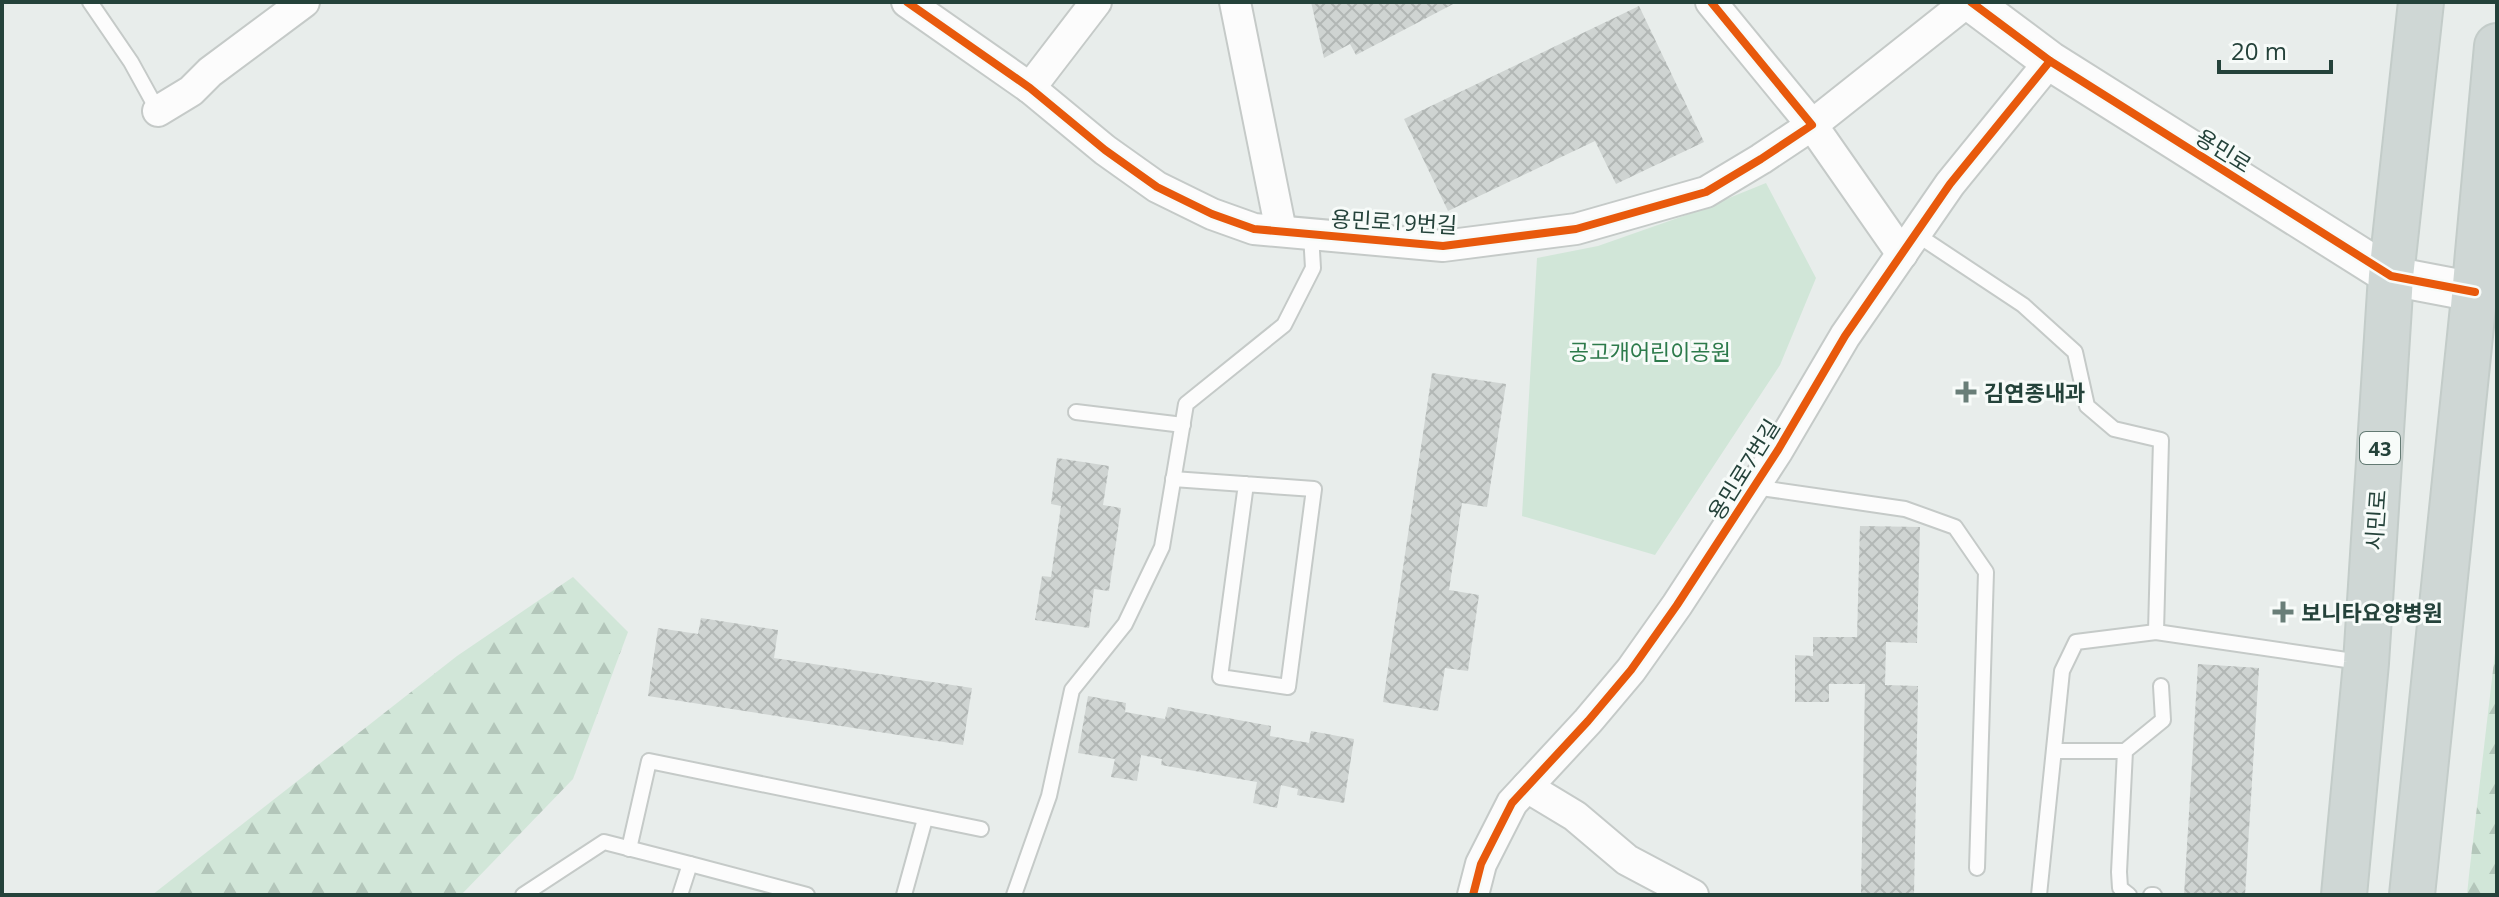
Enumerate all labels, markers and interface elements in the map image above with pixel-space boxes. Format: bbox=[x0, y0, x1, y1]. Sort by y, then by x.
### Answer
scale bar bbox=[2219, 24, 2331, 74]
text: 20 m bbox=[2231, 34, 2287, 67]
street label: 용민로 bbox=[2190, 121, 2258, 179]
street label: 용민로19번길 bbox=[1330, 203, 1458, 239]
park label: 공고개어린이공원 bbox=[1569, 336, 1731, 366]
place label: 김연종내과 bbox=[1984, 377, 2085, 407]
marker: 김연종내과 bbox=[1955, 381, 1977, 403]
street label: 용민로7번길 bbox=[1700, 413, 1786, 525]
road number: 43 bbox=[2360, 432, 2400, 464]
street label: 시민로 bbox=[2358, 489, 2392, 551]
place label: 보니타요양병원 bbox=[2301, 597, 2443, 627]
marker: 보니타요양병원 bbox=[2272, 601, 2294, 623]

